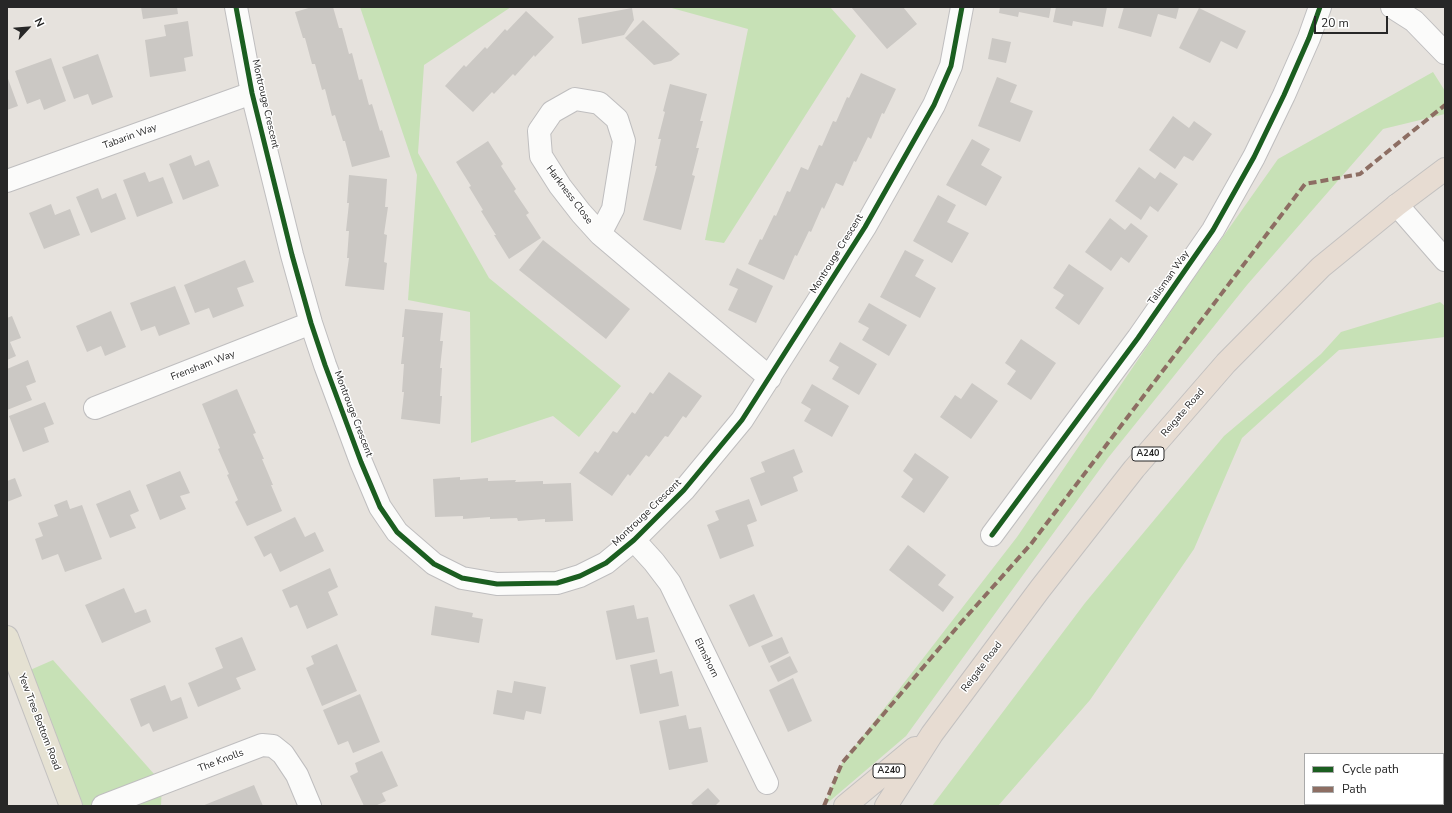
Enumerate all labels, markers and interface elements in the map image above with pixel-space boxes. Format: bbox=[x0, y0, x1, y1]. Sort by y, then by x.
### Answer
north arrow bbox=[8, 8, 48, 48]
scale bar bbox=[1316, 8, 1390, 34]
text: 20 m bbox=[1321, 15, 1349, 31]
text: N bbox=[31, 16, 48, 30]
street label: Montrouge Crescent bbox=[249, 58, 281, 150]
street label: Tabarin Way bbox=[101, 122, 159, 152]
street label: Harkness Close bbox=[543, 163, 595, 227]
street label: Montrouge Crescent bbox=[808, 212, 866, 296]
street label: Talisman Way bbox=[1146, 249, 1192, 307]
street label: Frensham Way bbox=[169, 348, 237, 384]
street label: Montrouge Crescent bbox=[331, 369, 375, 459]
street label: Reigate Road bbox=[1159, 386, 1207, 440]
road number: A240 bbox=[1132, 447, 1164, 461]
street label: Montrouge Crescent bbox=[610, 477, 684, 549]
street label: Elmshorn bbox=[691, 636, 721, 680]
street label: Reigate Road bbox=[959, 639, 1005, 695]
street label: Yew Tree Bottom Road bbox=[15, 672, 63, 772]
street label: The Knolls bbox=[197, 747, 245, 775]
legend bbox=[1304, 753, 1444, 805]
text: Cycle path bbox=[1342, 761, 1399, 777]
road number: A240 bbox=[873, 764, 905, 778]
text: Path bbox=[1342, 781, 1367, 797]

